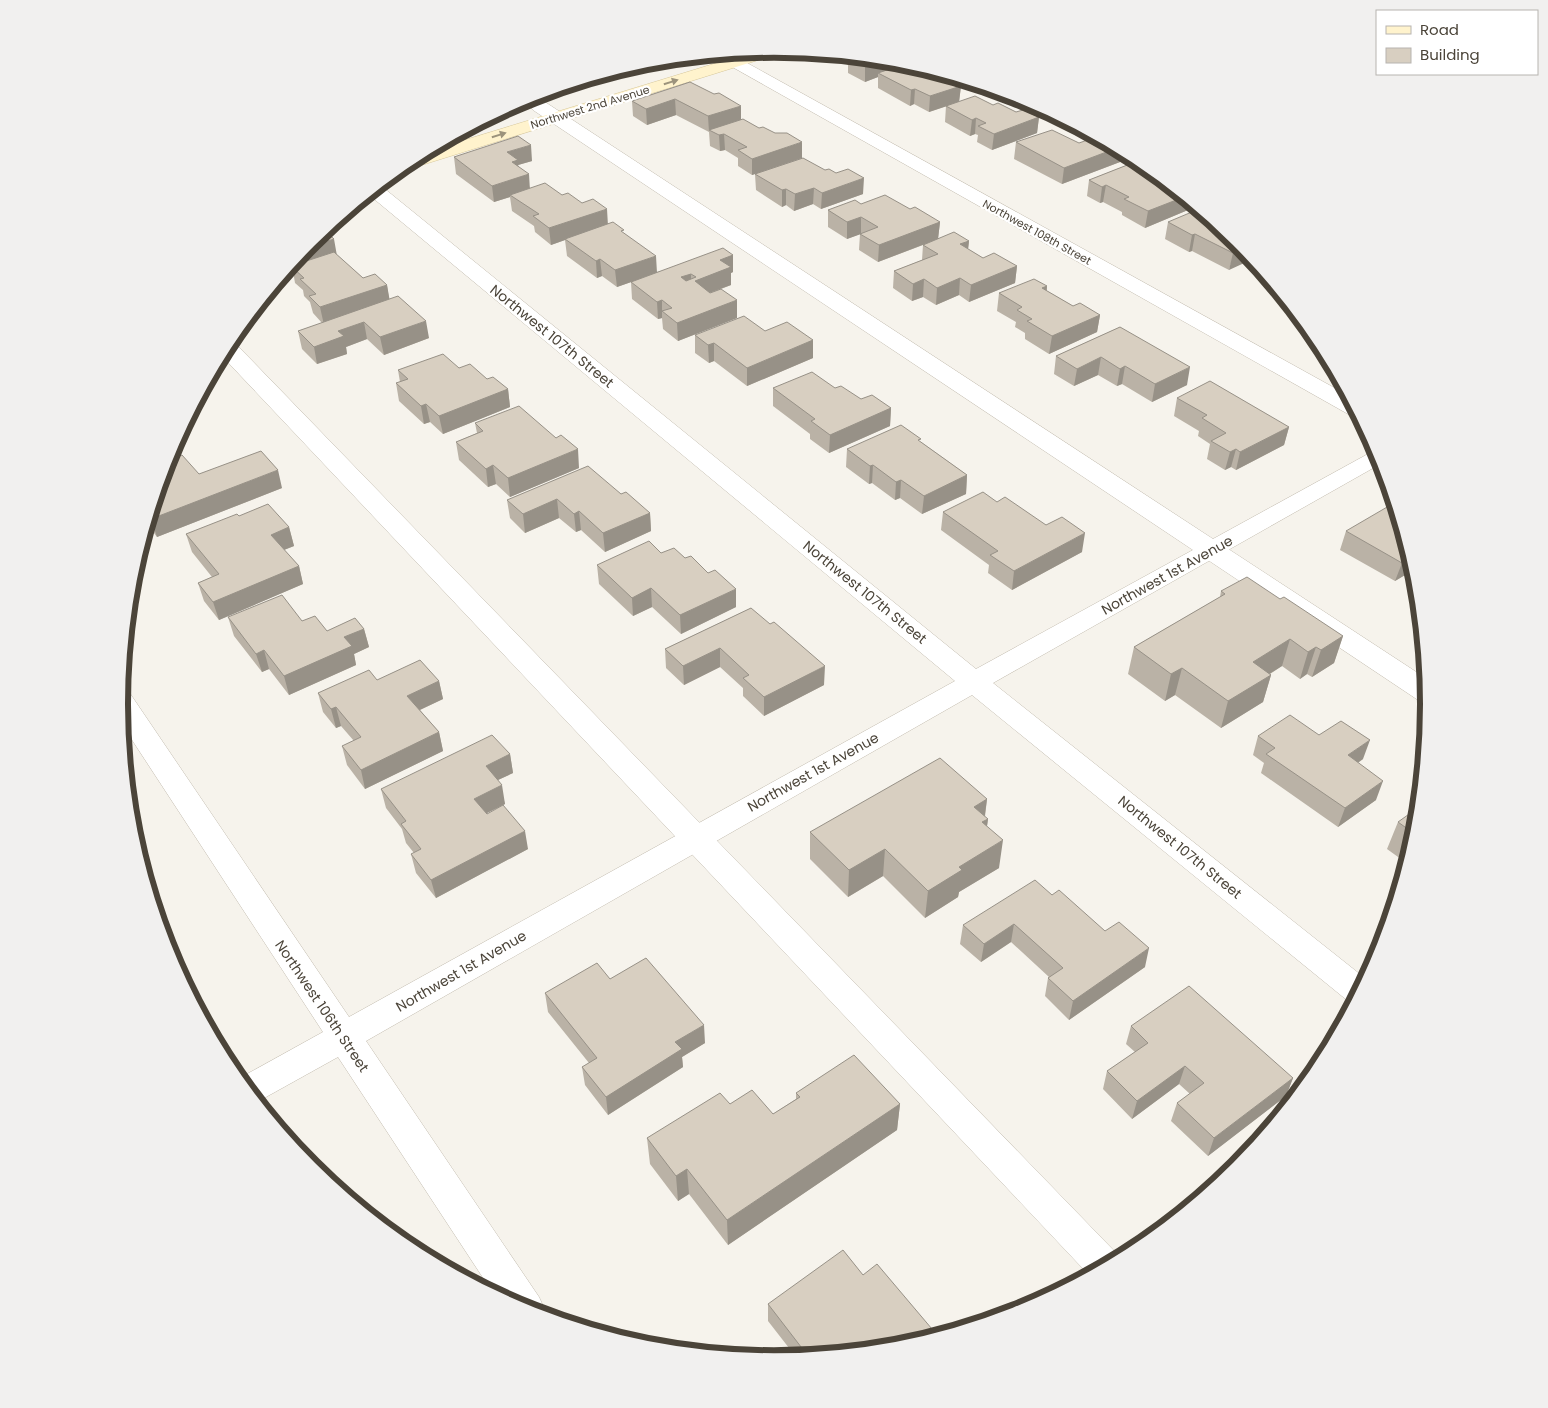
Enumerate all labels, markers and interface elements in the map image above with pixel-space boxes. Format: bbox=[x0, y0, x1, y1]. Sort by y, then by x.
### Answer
legend bbox=[1376, 10, 1538, 75]
text: Road bbox=[1420, 19, 1459, 40]
text: Building bbox=[1420, 44, 1480, 65]
one-way arrow bbox=[664, 77, 679, 85]
street label: Northwest 2nd Avenue bbox=[529, 81, 652, 133]
one-way arrow bbox=[492, 131, 507, 138]
street label: Northwest 108th Street bbox=[980, 195, 1094, 269]
street label: Northwest 107th Street bbox=[486, 280, 618, 392]
street label: Northwest 1st Avenue bbox=[1098, 530, 1237, 620]
street label: Northwest 107th Street bbox=[799, 536, 931, 648]
street label: Northwest 1st Avenue bbox=[744, 727, 883, 817]
street label: Northwest 107th Street bbox=[1114, 791, 1246, 903]
street label: Northwest 1st Avenue bbox=[392, 925, 530, 1017]
street label: Northwest 106th Street bbox=[270, 936, 374, 1076]

